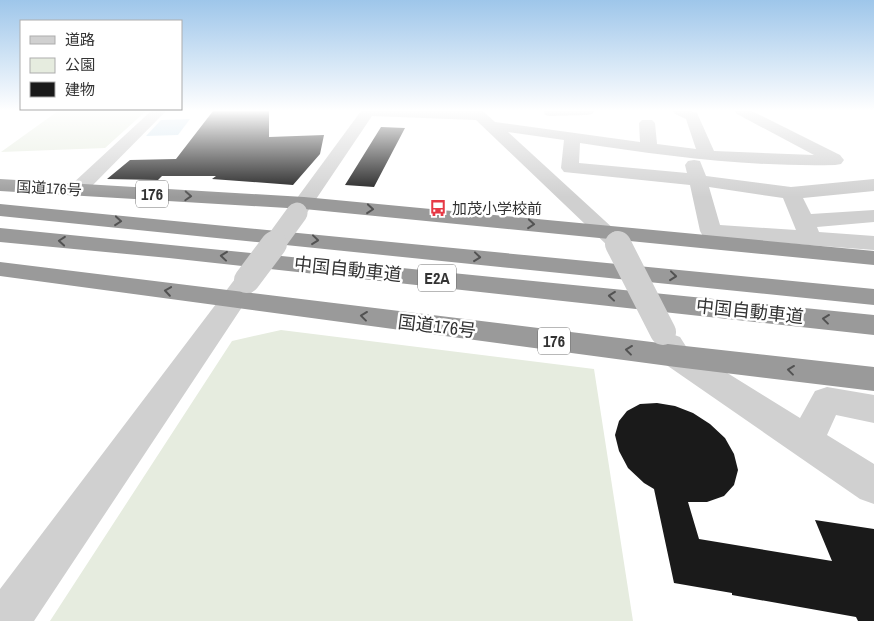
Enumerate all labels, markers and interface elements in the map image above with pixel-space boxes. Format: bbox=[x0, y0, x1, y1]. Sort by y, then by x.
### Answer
legend bbox=[20, 20, 182, 110]
text: 道路 bbox=[65, 29, 95, 50]
text: 公園 bbox=[65, 54, 95, 75]
text: 建物 bbox=[65, 79, 95, 100]
street label: 国道176号 bbox=[16, 176, 82, 200]
road number: 176 bbox=[136, 180, 168, 208]
one-way arrow bbox=[185, 190, 193, 201]
bus stop icon: 加茂小学校前 bbox=[428, 198, 448, 218]
place label: 加茂小学校前 bbox=[452, 198, 542, 219]
one-way arrow bbox=[366, 203, 374, 214]
one-way arrow bbox=[115, 215, 123, 226]
one-way arrow bbox=[528, 218, 536, 229]
one-way arrow bbox=[311, 234, 319, 245]
one-way arrow bbox=[58, 236, 66, 247]
one-way arrow bbox=[220, 251, 228, 262]
street label: 中国自動車道 bbox=[293, 251, 403, 287]
one-way arrow bbox=[473, 251, 481, 262]
road number: E2A bbox=[418, 264, 456, 292]
one-way arrow bbox=[669, 271, 677, 282]
one-way arrow bbox=[163, 286, 171, 297]
one-way arrow bbox=[607, 291, 615, 302]
street label: 中国自動車道 bbox=[695, 293, 805, 329]
street label: 国道176号 bbox=[396, 309, 478, 343]
one-way arrow bbox=[360, 311, 368, 322]
one-way arrow bbox=[821, 314, 829, 325]
road number: 176 bbox=[538, 328, 570, 354]
one-way arrow bbox=[625, 346, 634, 356]
one-way arrow bbox=[787, 365, 795, 376]

